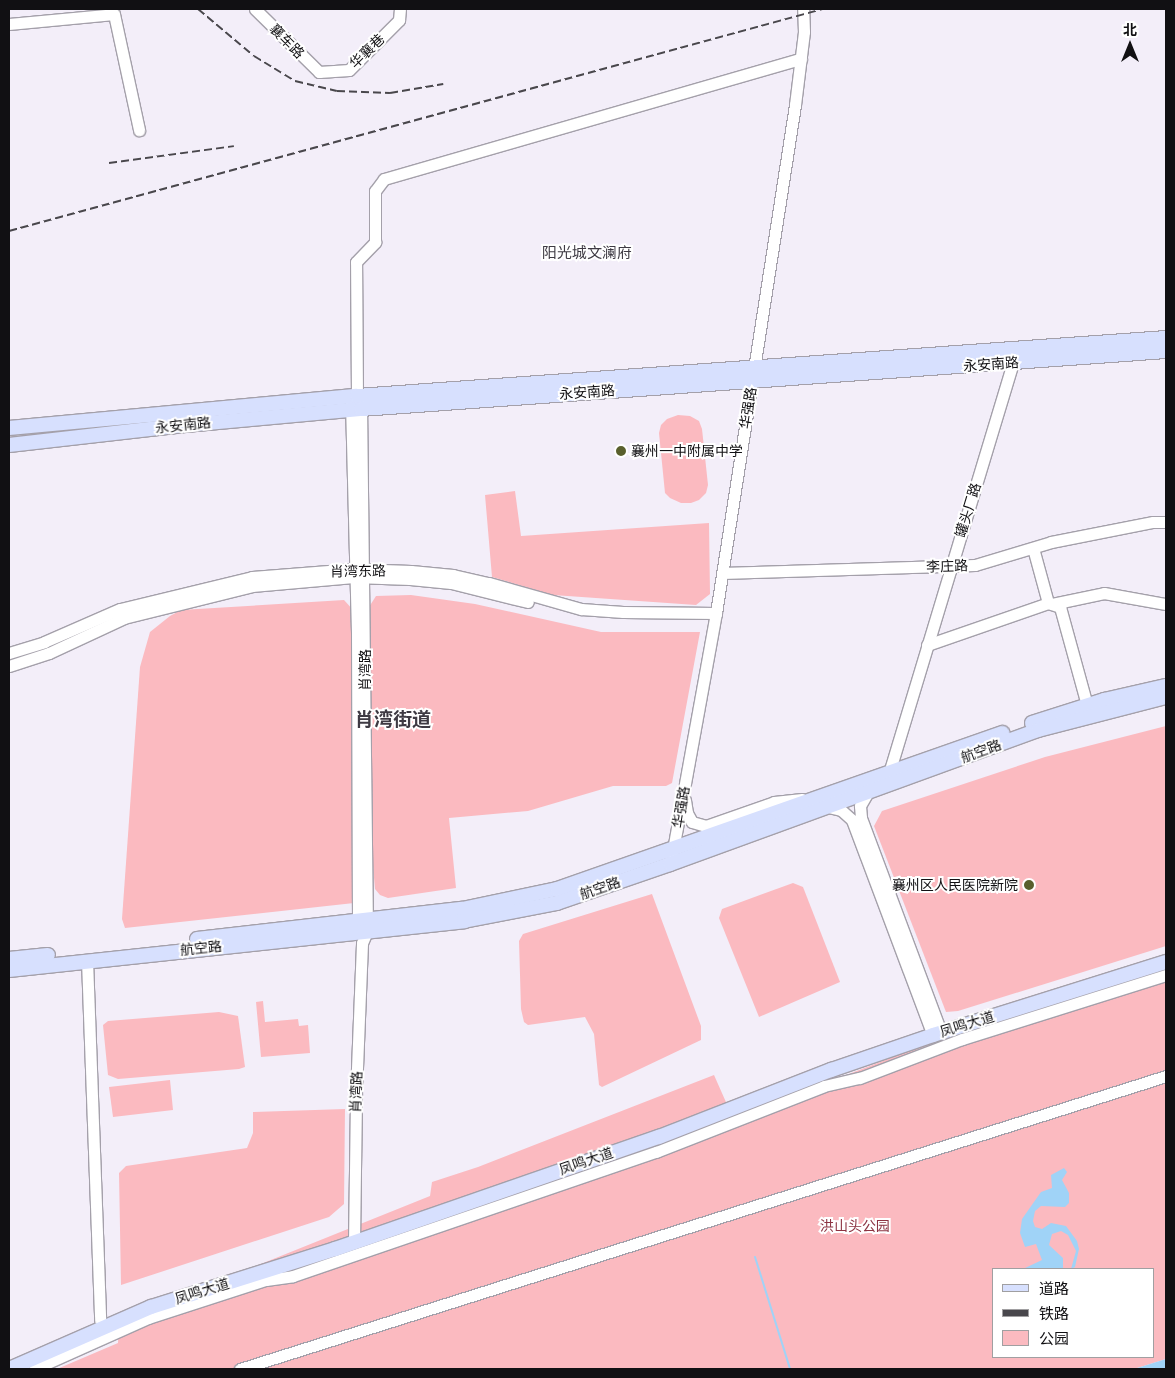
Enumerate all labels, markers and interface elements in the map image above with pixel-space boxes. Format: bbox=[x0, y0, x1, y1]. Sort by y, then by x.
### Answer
street label: 襄车路 bbox=[266, 20, 308, 62]
north arrow bbox=[1105, 20, 1155, 70]
text: 北 bbox=[1123, 20, 1137, 39]
street label: 华襄巷 bbox=[346, 30, 388, 72]
district label: 阳光城文澜府 bbox=[542, 244, 632, 262]
street label: 永安南路 bbox=[962, 354, 1020, 374]
street label: 永安南路 bbox=[558, 382, 616, 402]
street label: 华强路 bbox=[736, 386, 760, 430]
street label: 永安南路 bbox=[154, 414, 212, 436]
place label: 襄州一中附属中学 bbox=[631, 443, 743, 459]
marker: 襄州一中附属中学 bbox=[615, 445, 627, 457]
street label: 罐头厂路 bbox=[952, 481, 984, 539]
street label: 李庄路 bbox=[926, 557, 968, 575]
street label: 肖湾东路 bbox=[330, 562, 386, 580]
street label: 肖湾路 bbox=[357, 649, 373, 691]
district label: 肖湾街道 bbox=[355, 709, 431, 731]
street label: 航空路 bbox=[958, 736, 1004, 766]
street label: 华强路 bbox=[669, 785, 693, 829]
street label: 航空路 bbox=[577, 873, 623, 903]
place label: 襄州区人民医院新院 bbox=[892, 877, 1018, 893]
marker: 襄州区人民医院新院 bbox=[1022, 878, 1036, 892]
street label: 航空路 bbox=[179, 937, 223, 959]
street label: 凤鸣大道 bbox=[938, 1008, 996, 1040]
street label: 肖湾路 bbox=[347, 1071, 365, 1113]
street label: 凤鸣大道 bbox=[557, 1144, 615, 1178]
park label: 洪山头公园 bbox=[820, 1218, 890, 1234]
legend bbox=[992, 1268, 1155, 1358]
street label: 凤鸣大道 bbox=[173, 1275, 231, 1307]
text: 道路 bbox=[1039, 1278, 1069, 1298]
text: 铁路 bbox=[1039, 1303, 1069, 1323]
text: 公园 bbox=[1039, 1328, 1069, 1348]

